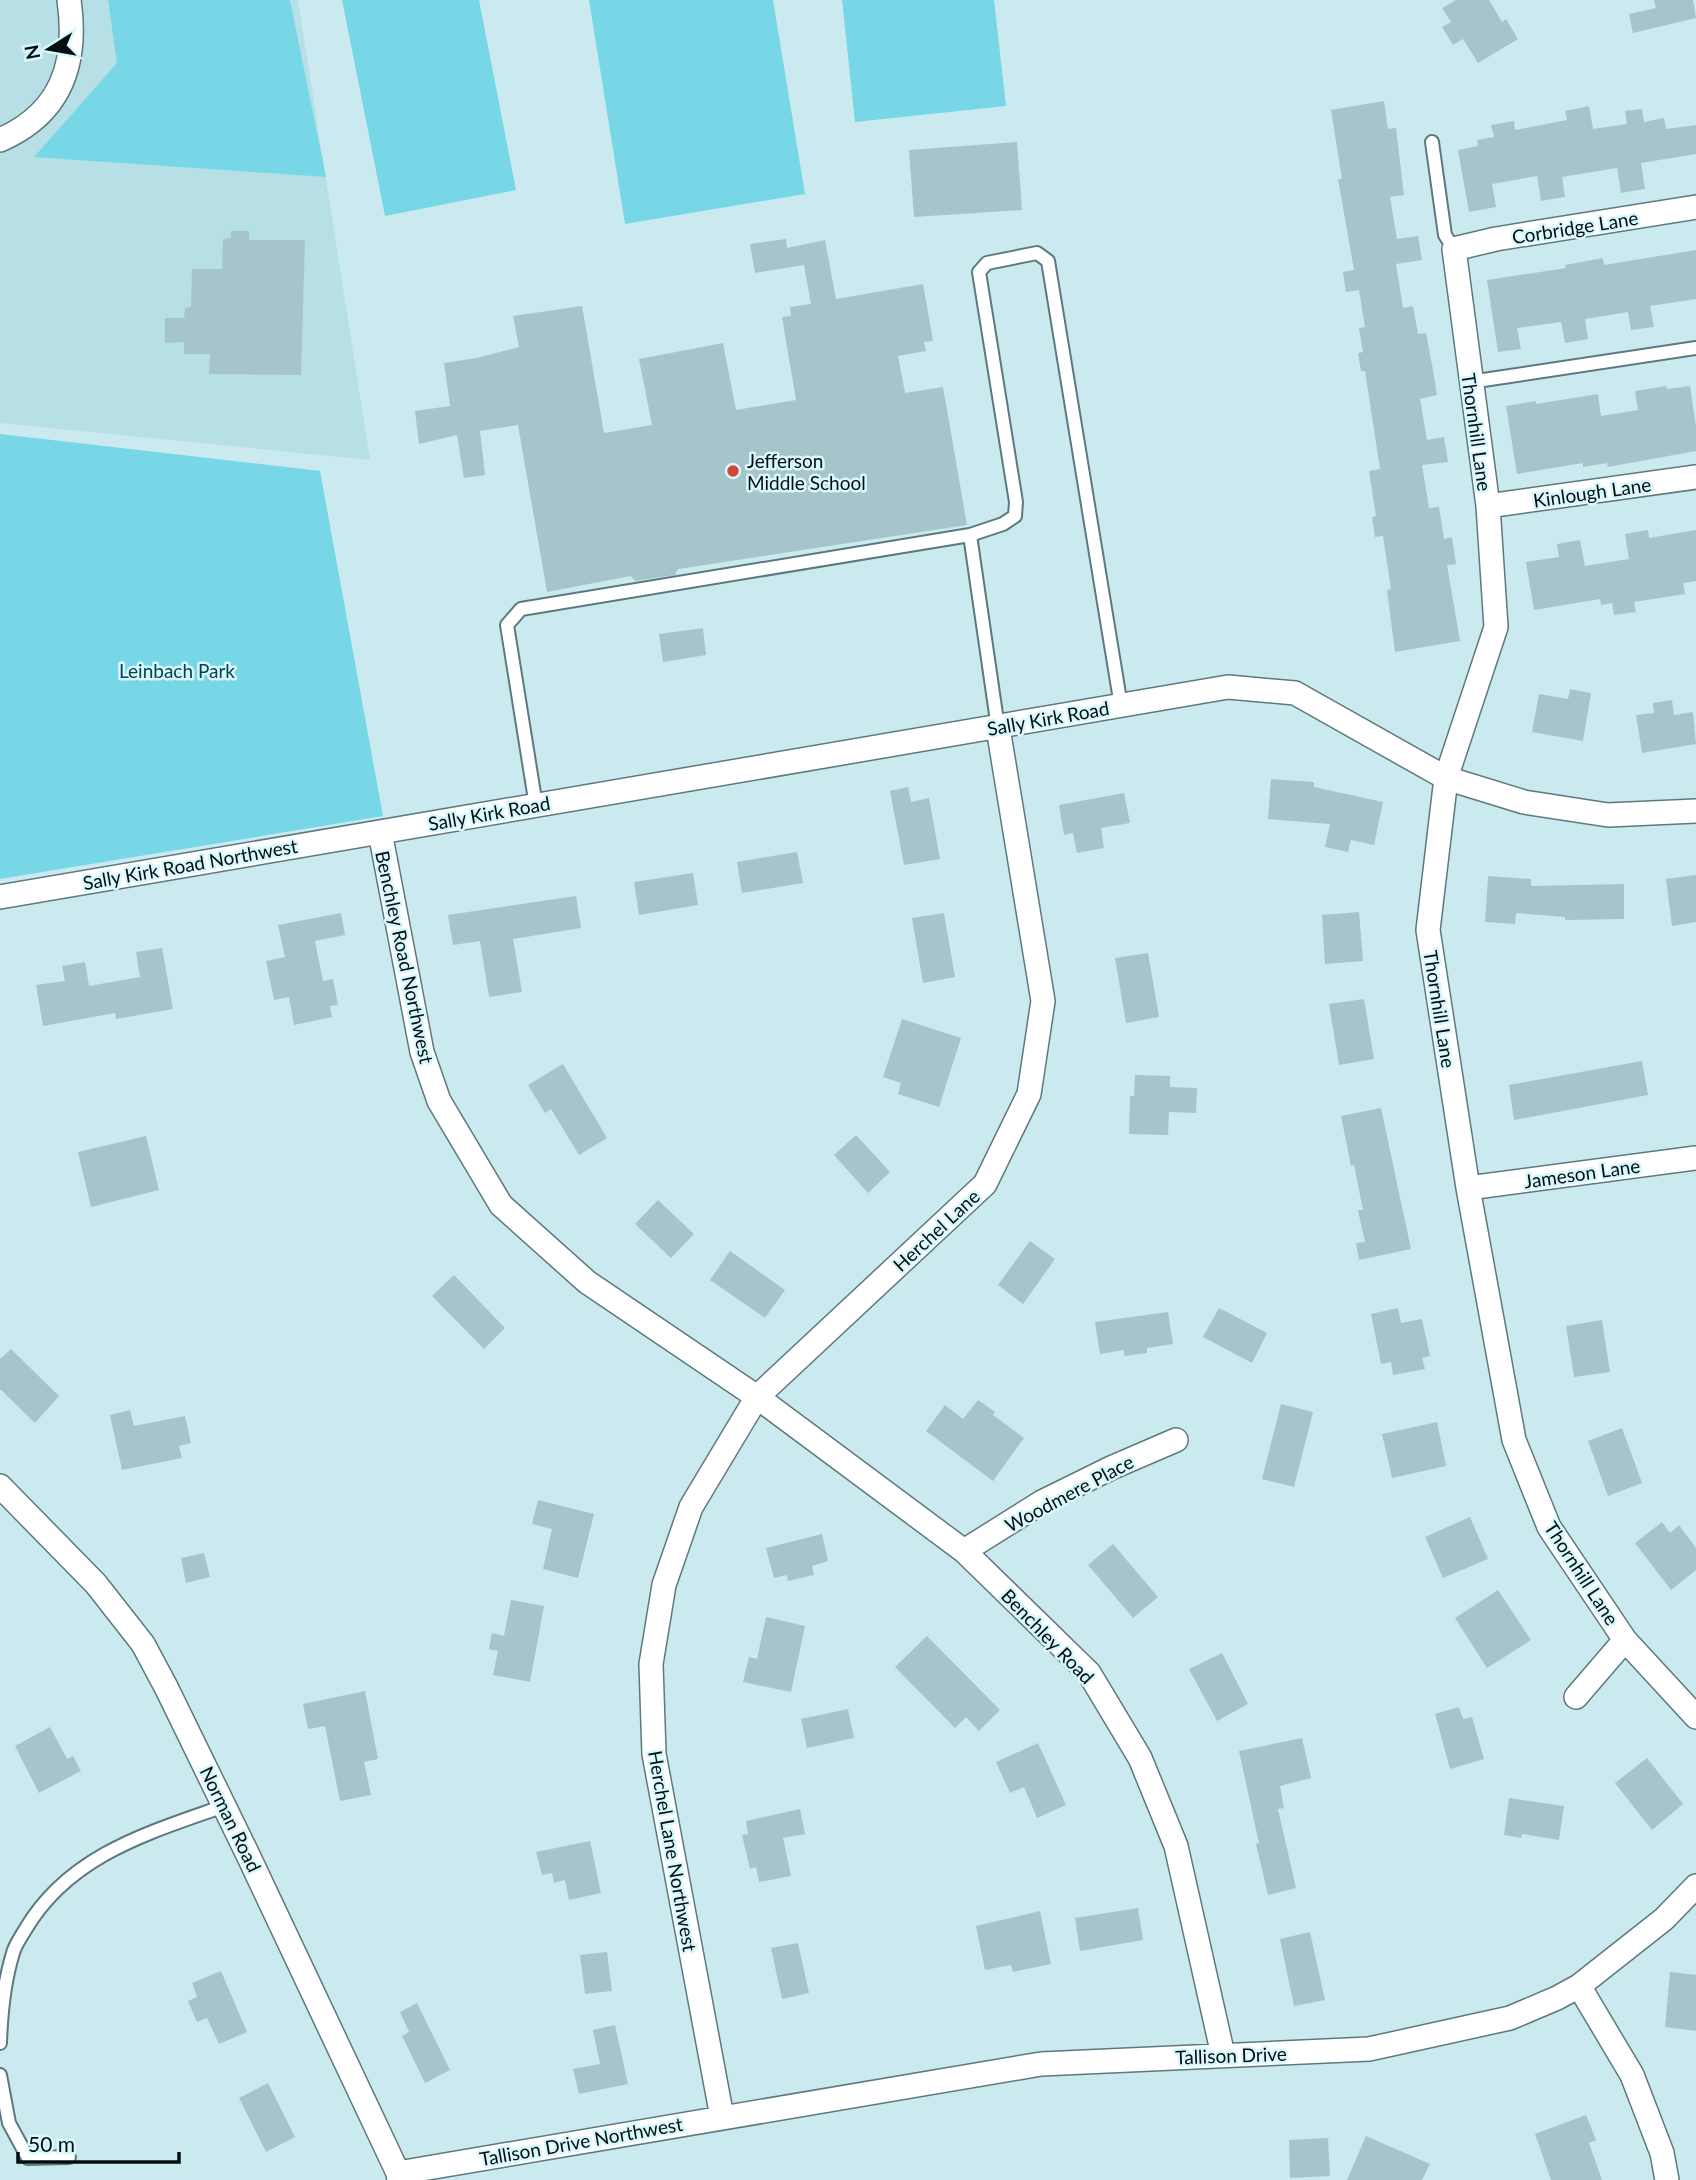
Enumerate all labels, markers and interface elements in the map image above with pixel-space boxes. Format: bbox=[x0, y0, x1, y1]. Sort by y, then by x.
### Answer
north arrow bbox=[14, 14, 84, 84]
text: N bbox=[19, 43, 45, 62]
street label: Corbridge Lane bbox=[1510, 206, 1640, 248]
street label: Thornhill Lane bbox=[1457, 372, 1497, 492]
place label: Jefferson Middle School bbox=[747, 449, 866, 494]
marker: Jefferson Middle School bbox=[725, 463, 741, 479]
street label: Kinlough Lane bbox=[1532, 472, 1652, 512]
park label: Leinbach Park bbox=[119, 659, 235, 682]
street label: Sally Kirk Road bbox=[985, 696, 1111, 740]
street label: Sally Kirk Road bbox=[426, 791, 552, 835]
street label: Sally Kirk Road Northwest bbox=[81, 834, 299, 894]
street label: Benchley Road Northwest bbox=[371, 848, 439, 1066]
street label: Thornhill Lane bbox=[1419, 949, 1461, 1069]
street label: Jameson Lane bbox=[1522, 1153, 1642, 1193]
street label: Herchel Lane bbox=[888, 1184, 984, 1276]
street label: Woodmere Place bbox=[1001, 1449, 1137, 1537]
street label: Thornhill Lane bbox=[1540, 1517, 1624, 1629]
street label: Benchley Road bbox=[997, 1584, 1099, 1688]
street label: Herchel Lane Northwest bbox=[644, 1749, 702, 1953]
street label: Norman Road bbox=[196, 1762, 266, 1876]
street label: Tallison Drive bbox=[1175, 2042, 1287, 2068]
street label: Tallison Drive Northwest bbox=[478, 2112, 685, 2170]
scale bar bbox=[18, 2120, 178, 2164]
text: 50 m bbox=[28, 2131, 75, 2156]

